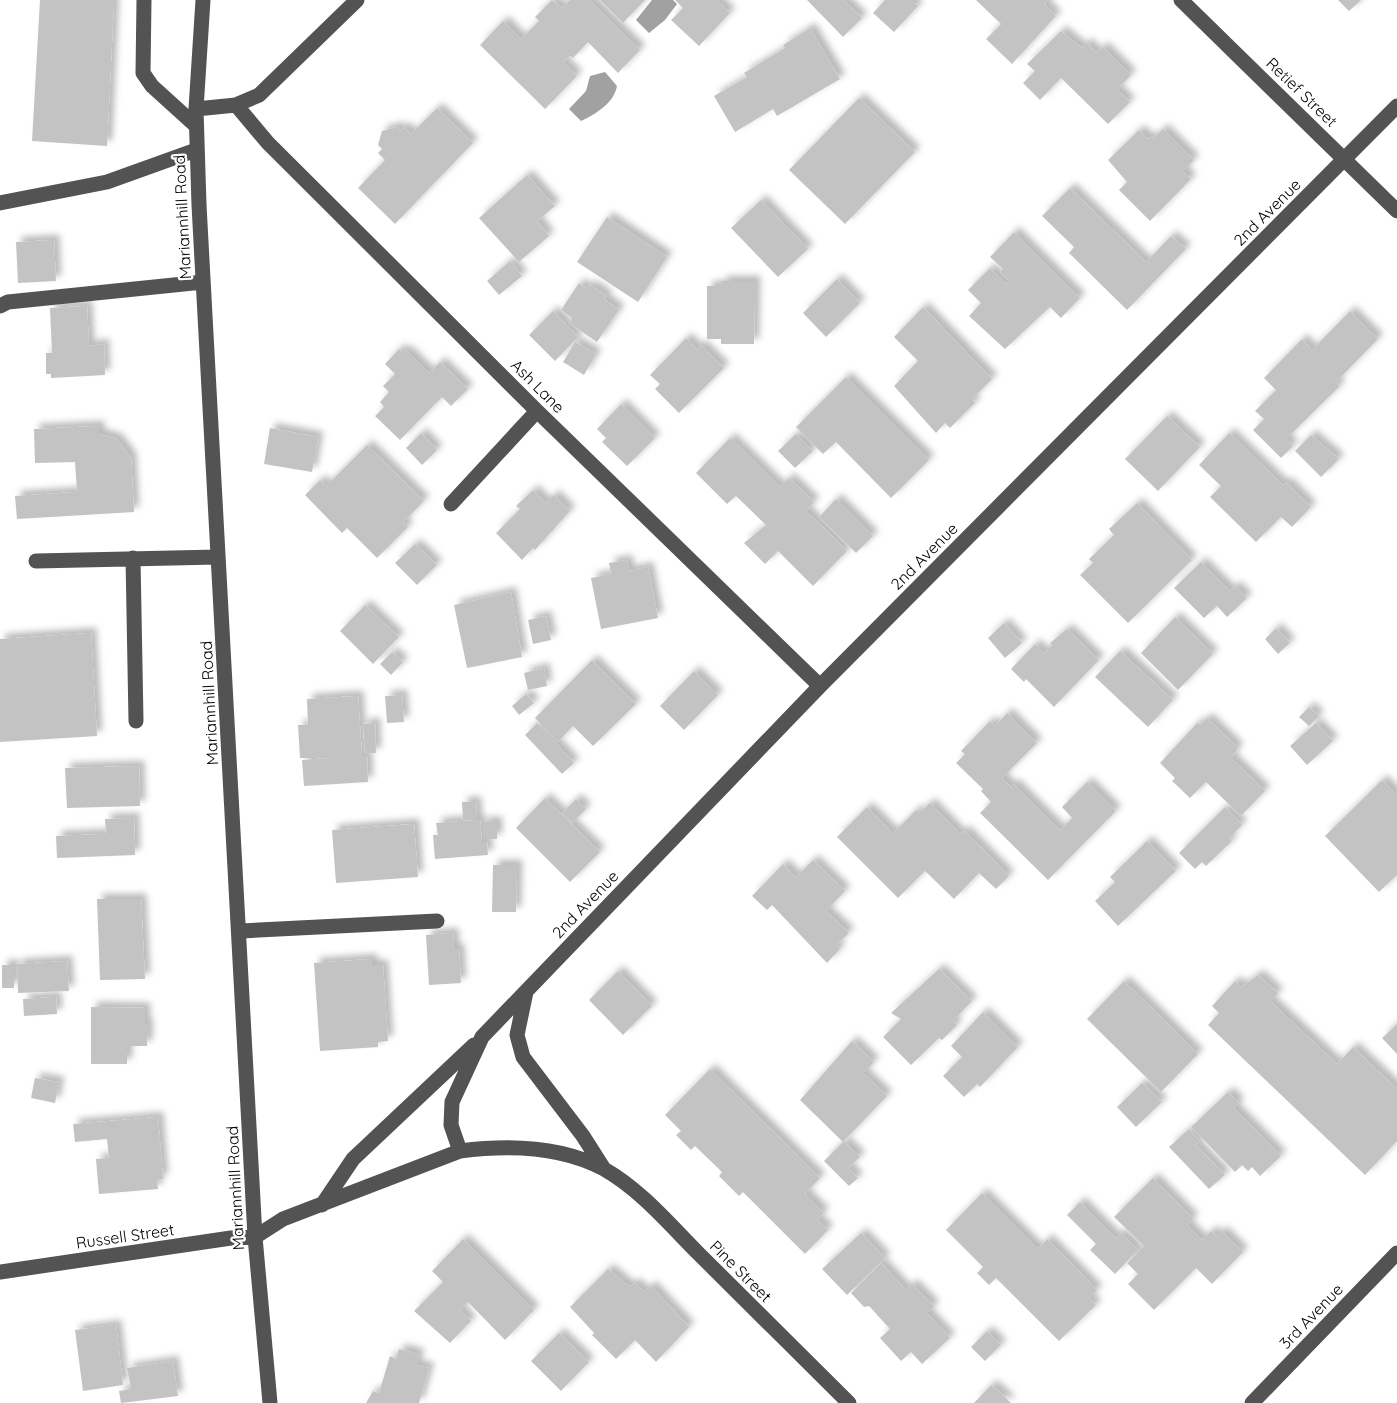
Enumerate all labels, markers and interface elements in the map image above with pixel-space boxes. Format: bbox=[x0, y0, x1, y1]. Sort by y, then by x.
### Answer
street label: Retief Street bbox=[1262, 53, 1342, 131]
street label: Mariannhill Road bbox=[169, 154, 195, 280]
street label: 2nd Avenue bbox=[1229, 174, 1305, 250]
street label: Ash Lane bbox=[507, 355, 569, 417]
street label: 2nd Avenue bbox=[886, 518, 962, 594]
street label: Mariannhill Road bbox=[196, 640, 222, 766]
street label: 2nd Avenue bbox=[548, 866, 622, 942]
street label: Mariannhill Road bbox=[222, 1125, 248, 1251]
street label: Russell Street bbox=[75, 1219, 175, 1253]
street label: Pine Street bbox=[706, 1236, 776, 1306]
street label: 3rd Avenue bbox=[1275, 1279, 1347, 1353]

